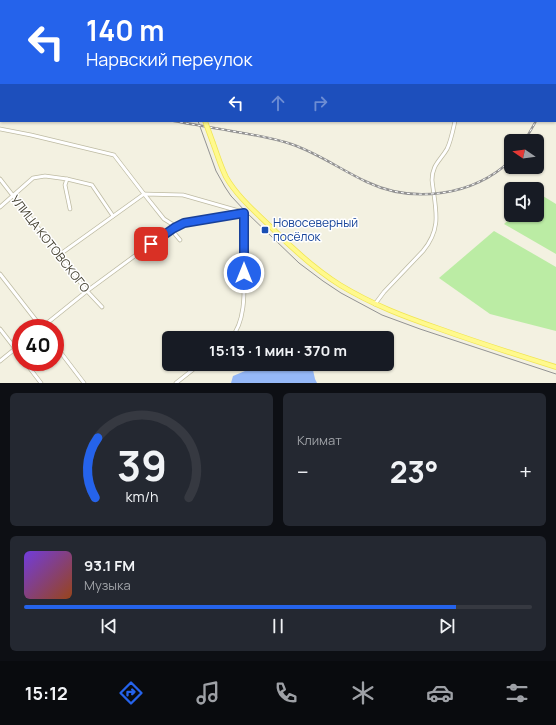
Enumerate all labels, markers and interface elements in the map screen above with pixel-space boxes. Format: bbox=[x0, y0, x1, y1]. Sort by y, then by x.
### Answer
text: 140 m bbox=[86, 11, 165, 49]
icon: left bbox=[20, 16, 72, 68]
text: Нарвский переулок bbox=[86, 47, 252, 71]
icon: left bbox=[225, 92, 247, 114]
icon: ahead bbox=[267, 92, 289, 114]
icon: right bbox=[309, 92, 331, 114]
north arrow bbox=[504, 134, 544, 174]
map controls bbox=[504, 134, 544, 222]
button: sound bbox=[504, 182, 544, 222]
street label: УЛИЦА КОТОВСКОГО bbox=[7, 191, 94, 296]
place label: Новосеверный посёлок bbox=[273, 214, 358, 245]
marker: Новосеверный посёлок bbox=[260, 225, 270, 235]
pin bbox=[134, 227, 168, 261]
icon: arrive bbox=[140, 233, 162, 255]
position arrow bbox=[223, 252, 265, 294]
speed limit sign: 40 bbox=[12, 319, 64, 371]
text: 15:13 · 1 мин · 370 m bbox=[209, 340, 347, 361]
text: Климат bbox=[297, 431, 342, 449]
text: 39 bbox=[116, 436, 167, 492]
text: 23° bbox=[390, 451, 439, 492]
text: − bbox=[297, 457, 309, 487]
text: + bbox=[519, 457, 532, 487]
text: km/h bbox=[125, 486, 158, 505]
text: 93.1 FM bbox=[84, 555, 135, 576]
text: Музыка bbox=[84, 576, 131, 594]
icon: previous bbox=[98, 615, 120, 637]
icon: pause bbox=[267, 615, 289, 637]
icon: next bbox=[436, 615, 458, 637]
icon: directions bbox=[117, 679, 145, 707]
icon: music bbox=[194, 679, 222, 707]
icon: phone bbox=[272, 679, 300, 707]
icon: climate bbox=[349, 679, 377, 707]
icon: car bbox=[426, 679, 454, 707]
icon: filters bbox=[503, 679, 531, 707]
text: 15:12 bbox=[25, 681, 68, 705]

